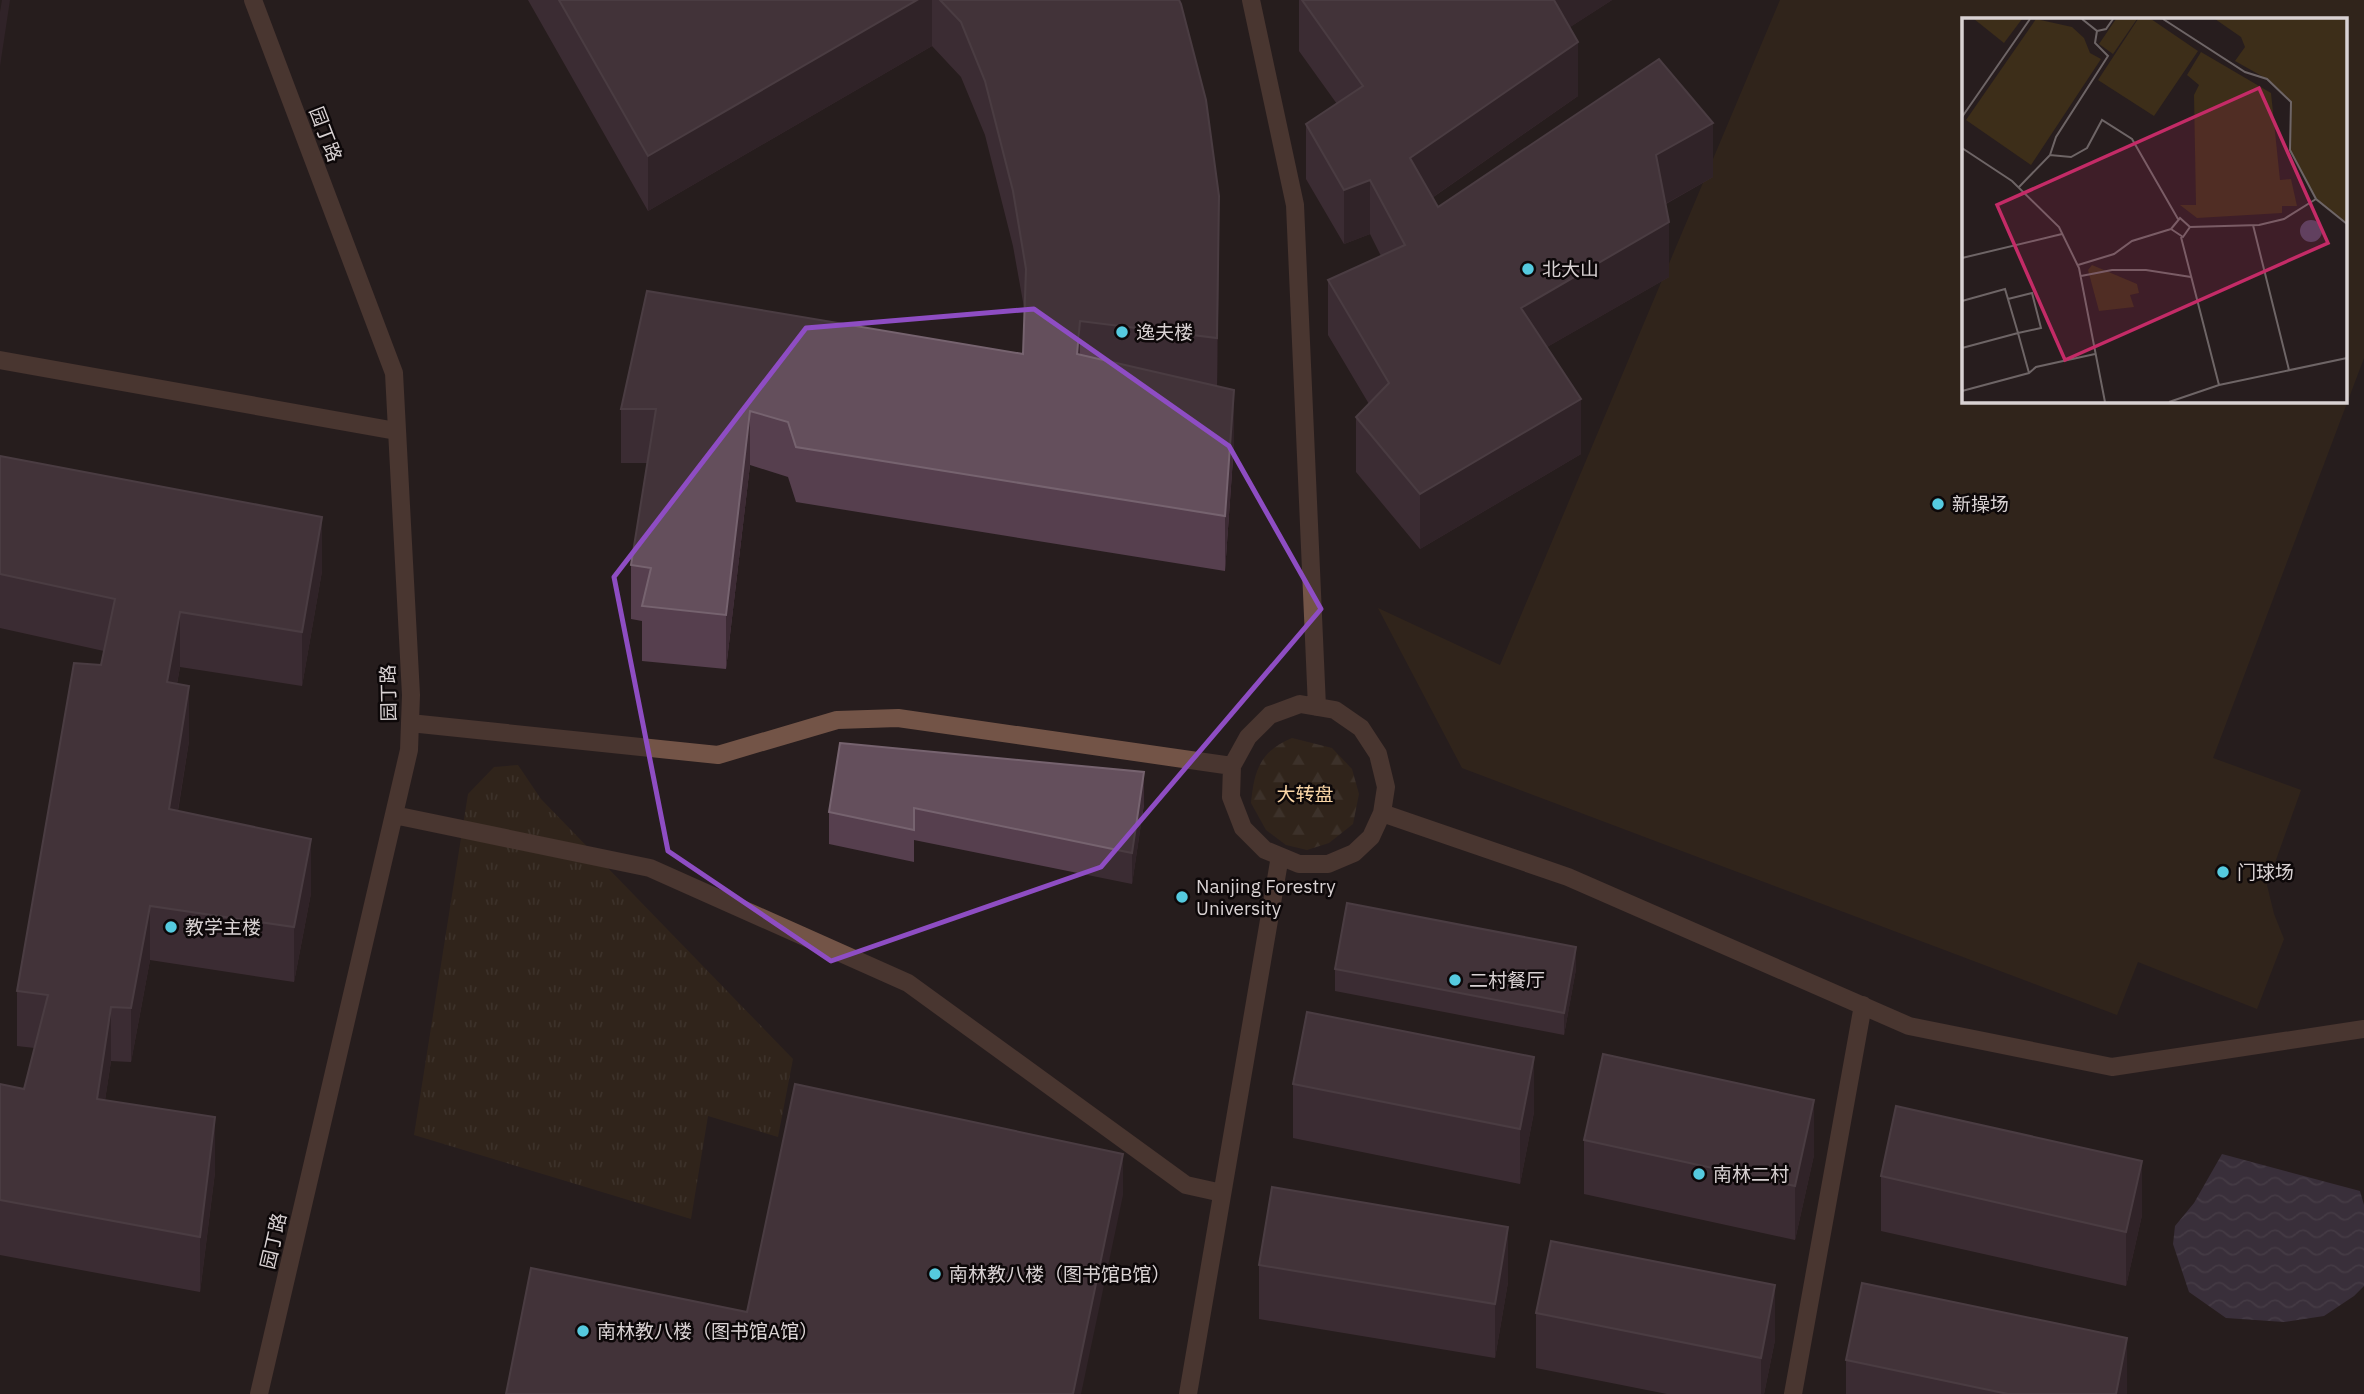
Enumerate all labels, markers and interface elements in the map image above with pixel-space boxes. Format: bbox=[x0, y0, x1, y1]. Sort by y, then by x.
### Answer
inset map bbox=[1962, 18, 2346, 402]
street label: 园丁路 bbox=[305, 103, 347, 165]
place label: 北大山 bbox=[1542, 257, 1599, 281]
marker: 北大山 bbox=[1520, 261, 1536, 277]
place label: 逸夫楼 bbox=[1136, 320, 1193, 344]
marker: 逸夫楼 bbox=[1114, 324, 1130, 340]
place label: 新操场 bbox=[1952, 492, 2009, 516]
marker: 新操场 bbox=[1930, 496, 1946, 512]
street label: 园丁路 bbox=[376, 664, 400, 722]
park label: 大转盘 bbox=[1276, 782, 1334, 806]
place label: 门球场 bbox=[2237, 860, 2294, 884]
marker: 门球场 bbox=[2215, 864, 2231, 880]
place label: Nanjing Forestry University bbox=[1196, 874, 1336, 920]
marker: Nanjing Forestry University bbox=[1174, 889, 1190, 905]
place label: 教学主楼 bbox=[185, 915, 261, 939]
marker: 教学主楼 bbox=[163, 919, 179, 935]
place label: 二村餐厅 bbox=[1469, 968, 1545, 992]
marker: 二村餐厅 bbox=[1447, 972, 1463, 988]
place label: 南林二村 bbox=[1713, 1162, 1789, 1186]
marker: 南林二村 bbox=[1691, 1166, 1707, 1182]
street label: 园丁路 bbox=[255, 1211, 291, 1271]
place label: 南林教八楼（图书馆B馆） bbox=[949, 1262, 1170, 1286]
marker: 南林教八楼（图书馆B馆） bbox=[927, 1266, 943, 1282]
place label: 南林教八楼（图书馆A馆） bbox=[597, 1319, 818, 1343]
marker: 南林教八楼（图书馆A馆） bbox=[575, 1323, 591, 1339]

